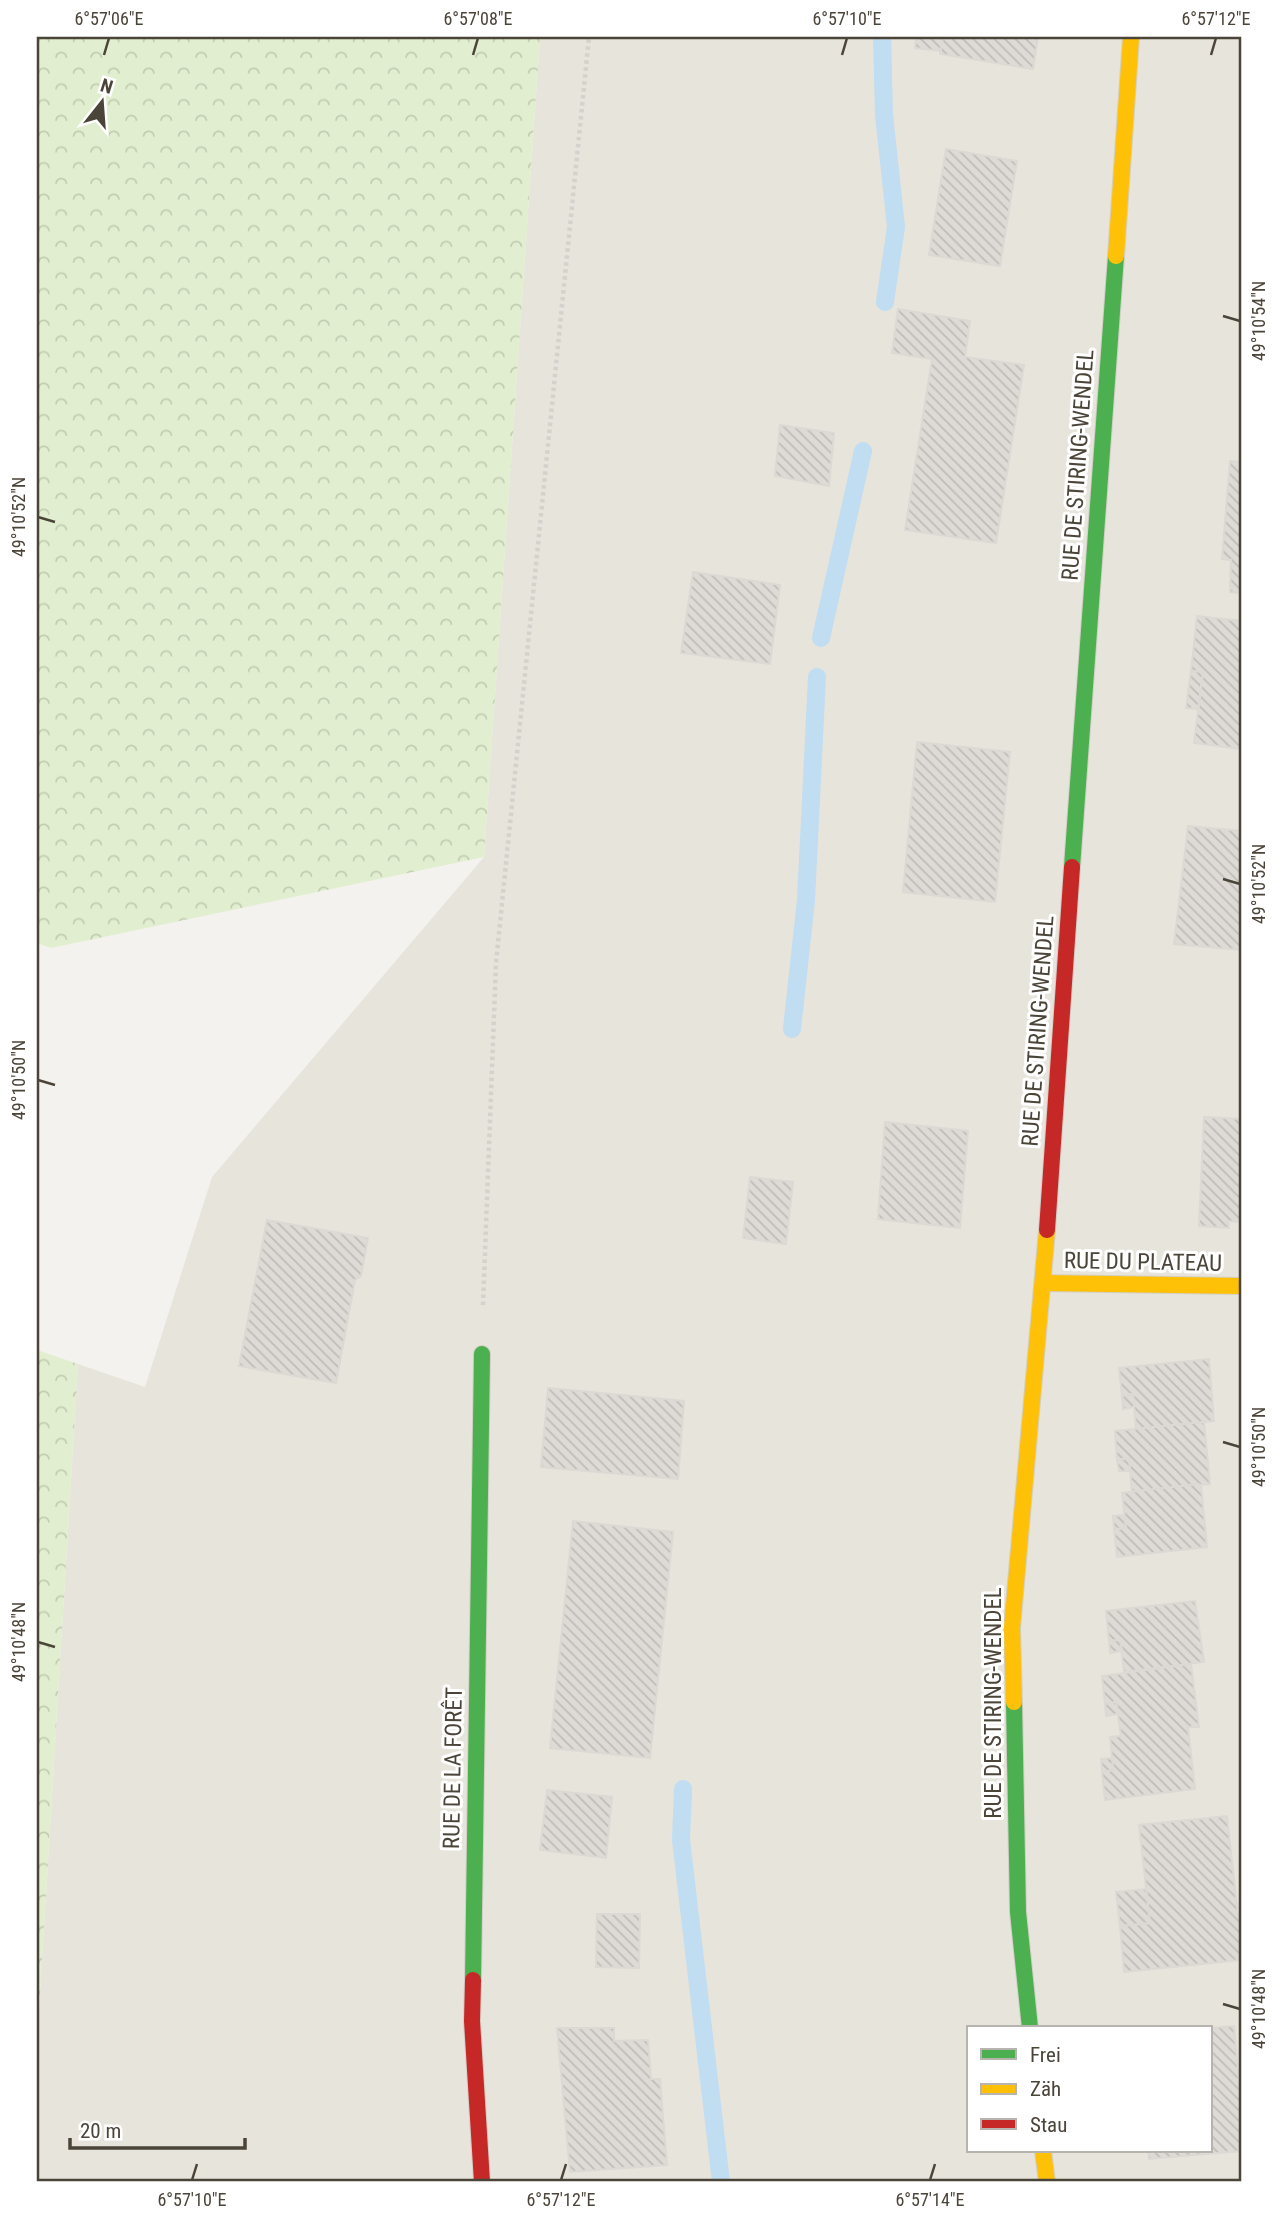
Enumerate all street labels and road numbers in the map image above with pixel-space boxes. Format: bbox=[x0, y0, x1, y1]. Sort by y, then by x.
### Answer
street label: RUE DE STIRING-WENDEL bbox=[1056, 349, 1100, 581]
street label: RUE DE STIRING-WENDEL bbox=[1016, 915, 1060, 1147]
street label: RUE DU PLATEAU bbox=[1064, 1247, 1222, 1277]
street label: RUE DE STIRING-WENDEL bbox=[980, 1587, 1007, 1819]
street label: RUE DE LA FORÊT bbox=[437, 1687, 468, 1849]

